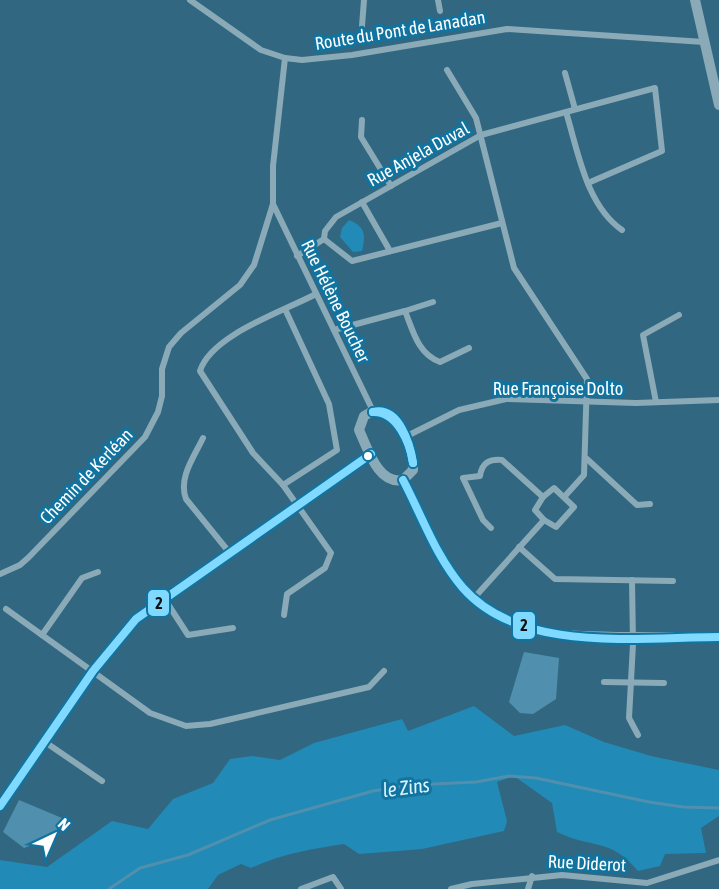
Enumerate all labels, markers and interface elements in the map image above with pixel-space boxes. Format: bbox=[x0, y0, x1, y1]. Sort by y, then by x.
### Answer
street label: Route du Pont de Lanadan bbox=[313, 6, 487, 54]
street label: Rue Anjela Duval bbox=[364, 117, 473, 191]
street label: Rue Hélène Boucher bbox=[297, 236, 375, 366]
street label: Rue Françoise Dolto bbox=[493, 378, 623, 399]
street label: Chemin de Kerléan bbox=[35, 424, 137, 528]
unlabelled marker bbox=[362, 450, 374, 462]
line badge: 2 bbox=[147, 589, 170, 617]
text: 2 bbox=[155, 594, 163, 612]
line badge: 2 bbox=[512, 611, 536, 640]
text: 2 bbox=[520, 616, 528, 634]
water label: le Zins bbox=[381, 773, 431, 801]
north arrow bbox=[24, 805, 84, 865]
text: N bbox=[55, 814, 74, 834]
street label: Rue Diderot bbox=[547, 850, 627, 876]

